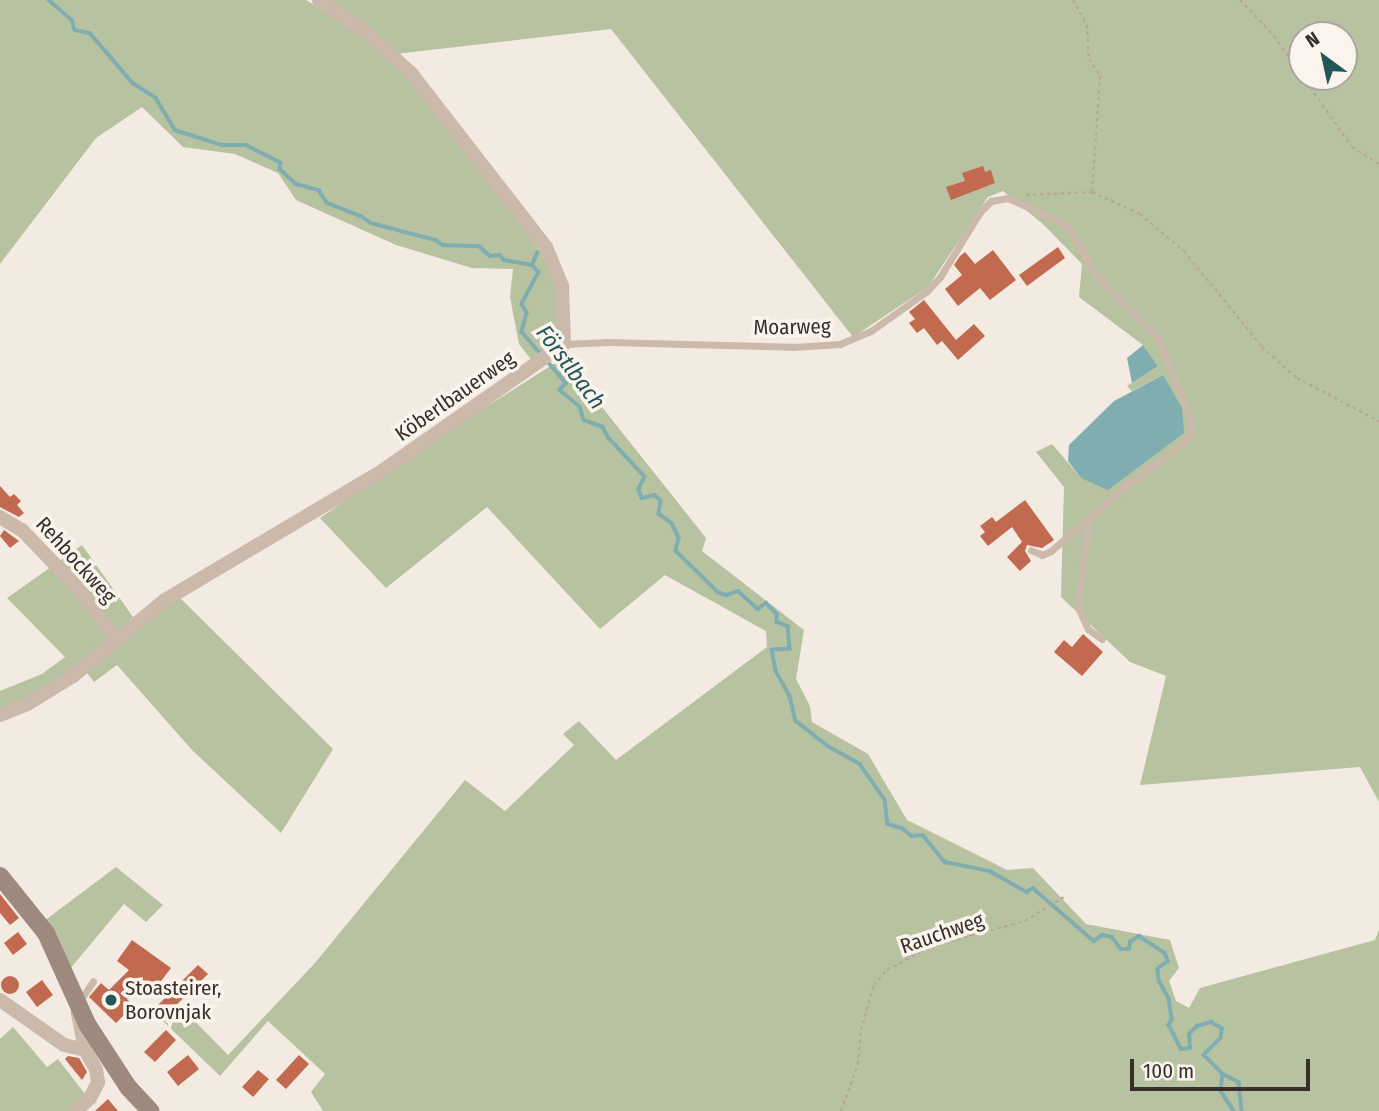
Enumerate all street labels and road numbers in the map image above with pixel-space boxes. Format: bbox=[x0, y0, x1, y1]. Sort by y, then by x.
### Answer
street label: Moarweg bbox=[753, 314, 831, 340]
street label: Köberlbauerweg bbox=[390, 345, 520, 447]
street label: Rehbockweg bbox=[31, 512, 121, 608]
street label: Rauchweg bbox=[897, 907, 987, 959]

